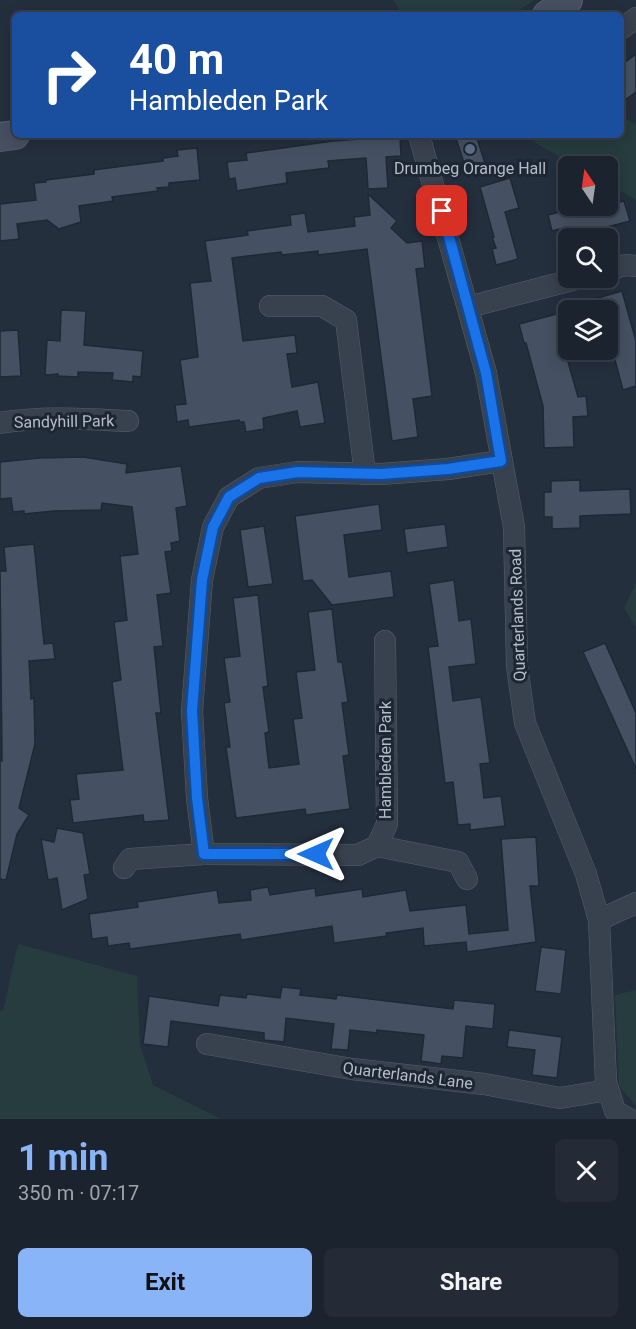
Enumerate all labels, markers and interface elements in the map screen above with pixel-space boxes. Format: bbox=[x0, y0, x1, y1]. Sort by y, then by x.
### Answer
text: 40 m bbox=[129, 35, 224, 84]
icon: right bbox=[30, 36, 108, 114]
text: Hambleden Park bbox=[129, 85, 328, 117]
marker: Drumbeg Orange Hall bbox=[463, 142, 477, 156]
north arrow bbox=[558, 156, 618, 216]
map controls bbox=[558, 156, 618, 360]
place label: Drumbeg Orange Hall bbox=[394, 159, 546, 178]
pin bbox=[416, 185, 467, 236]
icon: arrive bbox=[425, 194, 458, 227]
button: search bbox=[558, 228, 618, 288]
button: layers bbox=[558, 300, 618, 360]
street label: Sandyhill Park bbox=[14, 411, 115, 432]
street label: Quarterlands Road bbox=[506, 548, 529, 682]
street label: Hambleden Park bbox=[376, 700, 395, 819]
position arrow bbox=[284, 822, 348, 886]
street label: Quarterlands Lane bbox=[342, 1058, 474, 1093]
text: 1 min bbox=[18, 1137, 109, 1179]
button: close bbox=[555, 1139, 618, 1202]
text: 350 m · 07:17 bbox=[18, 1181, 139, 1205]
button: Exit bbox=[18, 1248, 312, 1317]
button: Share bbox=[324, 1248, 618, 1317]

